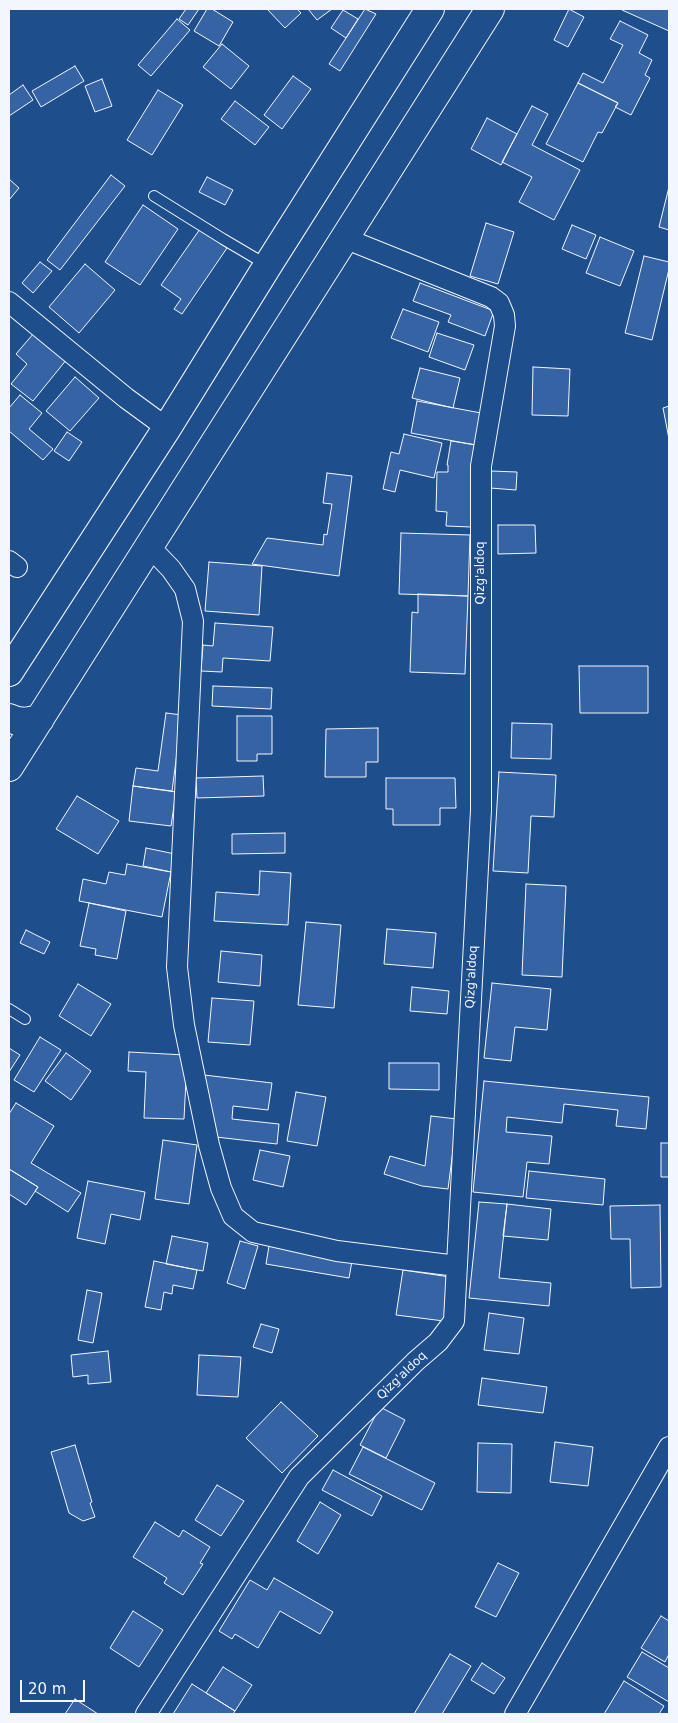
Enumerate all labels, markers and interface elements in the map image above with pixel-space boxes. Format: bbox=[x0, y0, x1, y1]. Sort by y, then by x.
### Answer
street label: Qizg'aldoq bbox=[474, 541, 488, 605]
street label: Qizg'aldoq bbox=[463, 945, 481, 1009]
street label: Qizg'aldoq bbox=[374, 1349, 430, 1403]
scale bar bbox=[22, 1670, 88, 1702]
text: 20 m bbox=[28, 1680, 66, 1698]

